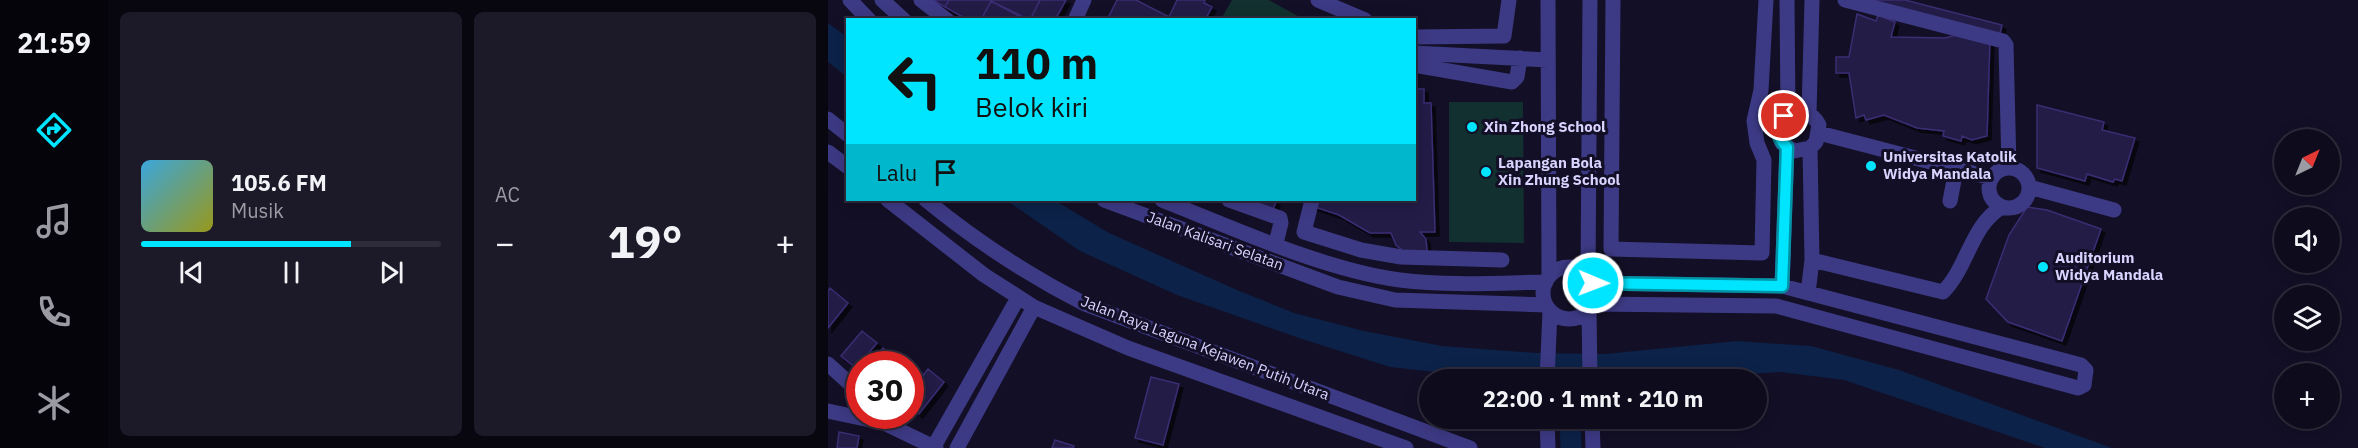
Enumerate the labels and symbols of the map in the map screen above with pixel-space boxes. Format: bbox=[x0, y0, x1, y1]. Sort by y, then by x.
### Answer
pin bbox=[1758, 90, 1809, 141]
place label: Xin Zhong School bbox=[1484, 117, 1606, 136]
marker: Xin Zhong School bbox=[1465, 120, 1479, 134]
north arrow bbox=[2274, 129, 2340, 195]
place label: Universitas Katolik Widya Mandala bbox=[1883, 147, 2017, 183]
place label: Lapangan Bola Xin Zhung School bbox=[1498, 153, 1621, 189]
marker: Universitas Katolik Widya Mandala bbox=[1864, 159, 1878, 173]
marker: Lapangan Bola Xin Zhung School bbox=[1479, 165, 1493, 179]
street label: Jalan Kalisari Selatan bbox=[1144, 207, 1286, 274]
place label: Auditorium Widya Mandala bbox=[2055, 248, 2164, 284]
position arrow bbox=[1561, 251, 1625, 315]
marker: Auditorium Widya Mandala bbox=[2036, 260, 2050, 274]
street label: Jalan Raya Laguna Kejawen Putih Utara bbox=[1078, 291, 1332, 404]
speed limit sign: 30 bbox=[846, 351, 924, 429]

